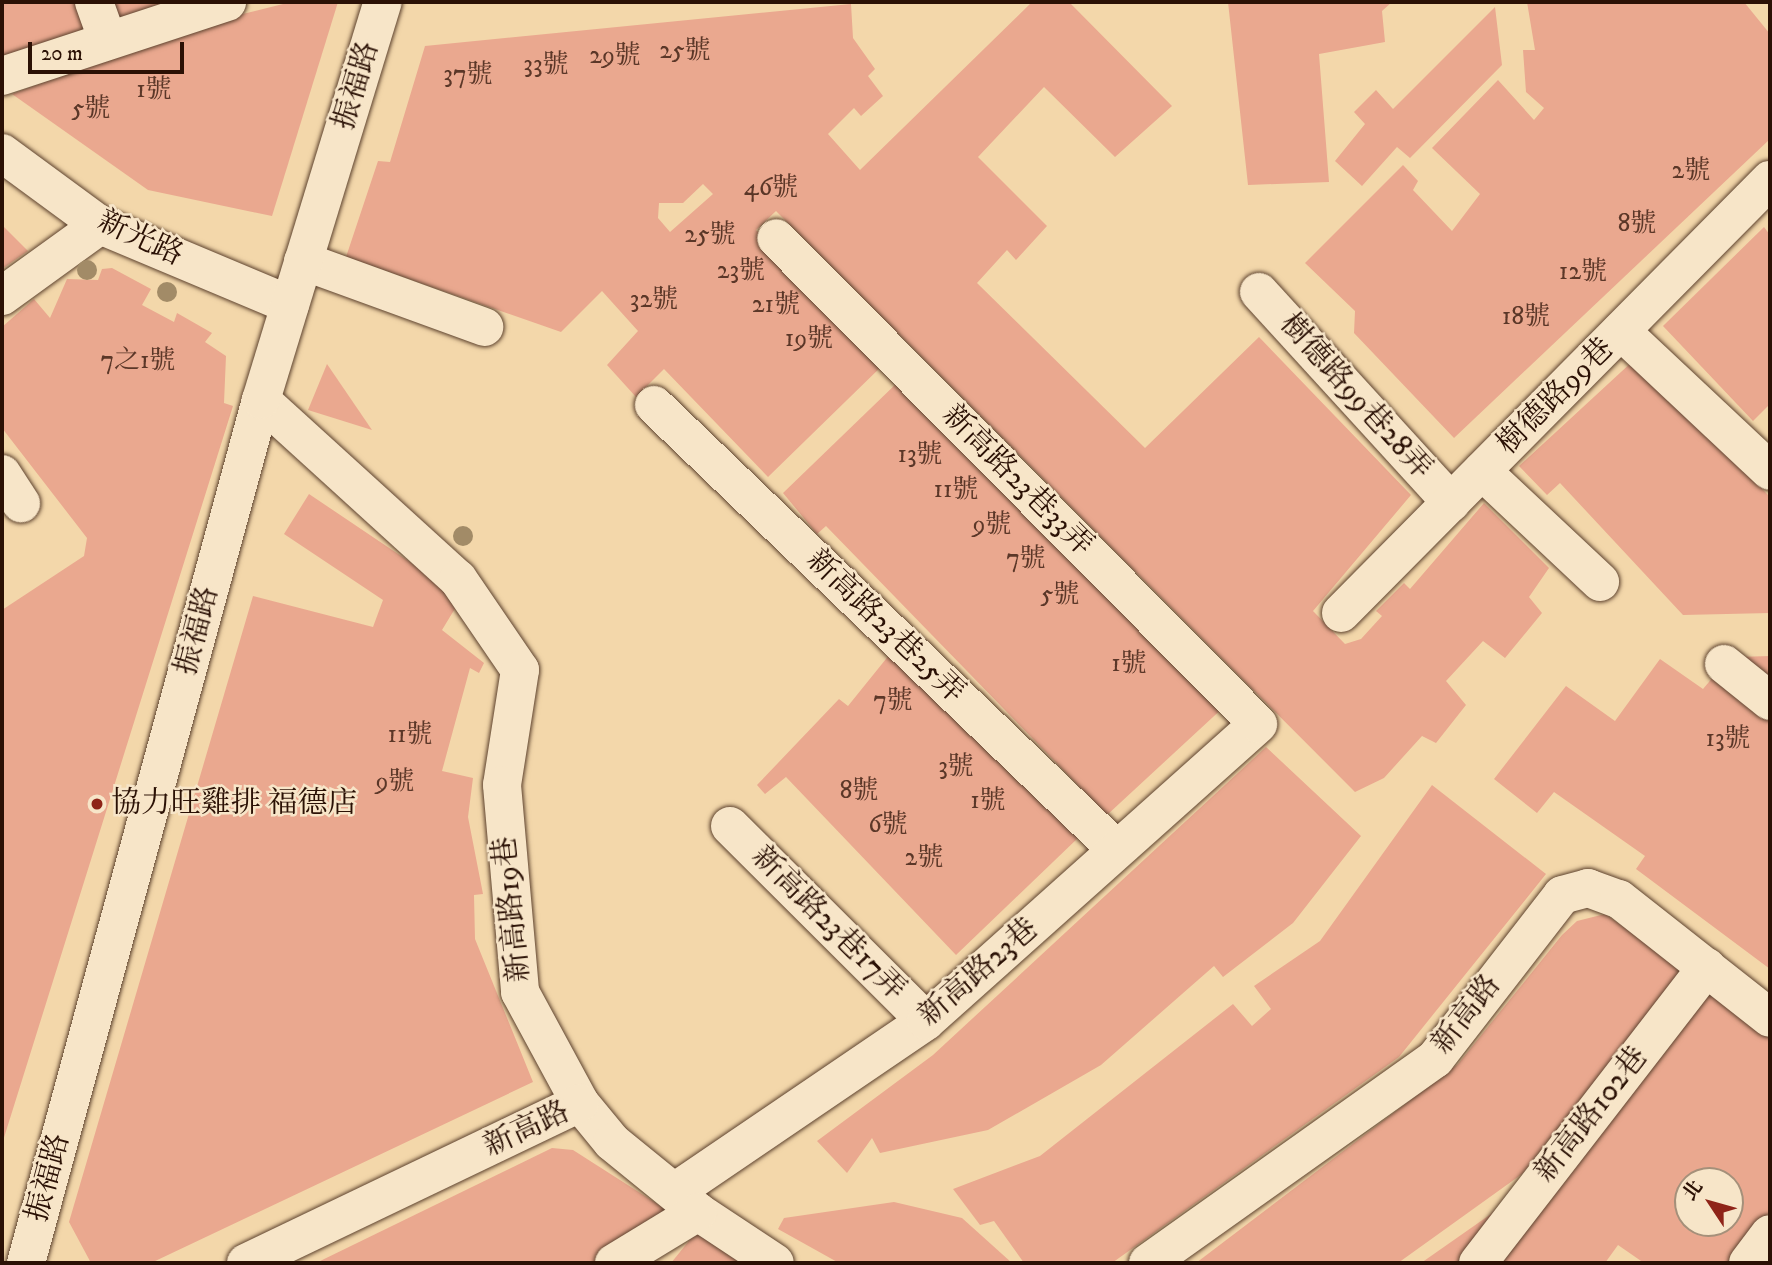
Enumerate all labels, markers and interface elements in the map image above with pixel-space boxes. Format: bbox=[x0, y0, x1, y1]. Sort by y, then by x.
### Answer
scale bar bbox=[32, 28, 187, 72]
house number: 25號 bbox=[659, 35, 711, 67]
street label: 振福路 bbox=[327, 38, 387, 134]
house number: 29號 bbox=[589, 40, 641, 72]
text: 20 m bbox=[41, 41, 83, 67]
house number: 33號 bbox=[523, 49, 569, 81]
house number: 37號 bbox=[443, 59, 493, 91]
house number: 1號 bbox=[136, 74, 172, 106]
house number: 5號 bbox=[72, 93, 110, 125]
house number: 2號 bbox=[1672, 155, 1710, 187]
house number: 46號 bbox=[744, 172, 798, 204]
street label: 新光路 bbox=[92, 204, 188, 274]
house number: 8號 bbox=[1617, 208, 1657, 240]
house number: 25號 bbox=[684, 219, 736, 251]
house number: 23號 bbox=[717, 255, 765, 287]
house number: 12號 bbox=[1559, 256, 1607, 288]
house number: 32號 bbox=[630, 284, 678, 316]
house number: 21號 bbox=[752, 289, 800, 321]
house number: 18號 bbox=[1502, 301, 1550, 333]
street label: 樹德路99巷28弄 bbox=[1271, 307, 1439, 487]
house number: 19號 bbox=[785, 323, 833, 355]
street label: 樹德路99巷 bbox=[1490, 331, 1622, 463]
house number: 7之1號 bbox=[100, 345, 176, 377]
street label: 新高路23巷33弄 bbox=[934, 398, 1100, 564]
house number: 13號 bbox=[897, 439, 943, 471]
house number: 11號 bbox=[933, 474, 979, 506]
house number: 9號 bbox=[973, 509, 1011, 541]
street label: 新高路23巷25弄 bbox=[799, 543, 971, 711]
house number: 7號 bbox=[1006, 543, 1046, 575]
house number: 5號 bbox=[1041, 579, 1079, 611]
street label: 振福路 bbox=[169, 583, 227, 679]
house number: 1號 bbox=[1111, 648, 1147, 680]
house number: 7號 bbox=[873, 685, 913, 717]
house number: 11號 bbox=[387, 719, 433, 751]
house number: 13號 bbox=[1705, 723, 1751, 755]
house number: 3號 bbox=[938, 751, 974, 783]
house number: 9號 bbox=[376, 766, 414, 798]
house number: 8號 bbox=[839, 775, 879, 807]
house number: 1號 bbox=[970, 785, 1006, 817]
place label: 協力旺雞排 福德店 bbox=[111, 786, 357, 822]
marker: 協力旺雞排 福德店 bbox=[89, 796, 105, 812]
house number: 6號 bbox=[868, 809, 908, 841]
street label: 新高路19巷 bbox=[487, 835, 539, 983]
street label: 新高路23巷17弄 bbox=[744, 840, 912, 1008]
house number: 2號 bbox=[905, 842, 943, 874]
street label: 新高路23巷 bbox=[912, 912, 1046, 1034]
street label: 新高路 bbox=[1425, 968, 1509, 1062]
street label: 新高路102巷 bbox=[1528, 1040, 1656, 1190]
street label: 新高路 bbox=[479, 1095, 575, 1165]
street label: 振福路 bbox=[20, 1130, 78, 1226]
north arrow bbox=[1674, 1167, 1744, 1237]
text: 北 bbox=[1678, 1176, 1708, 1205]

